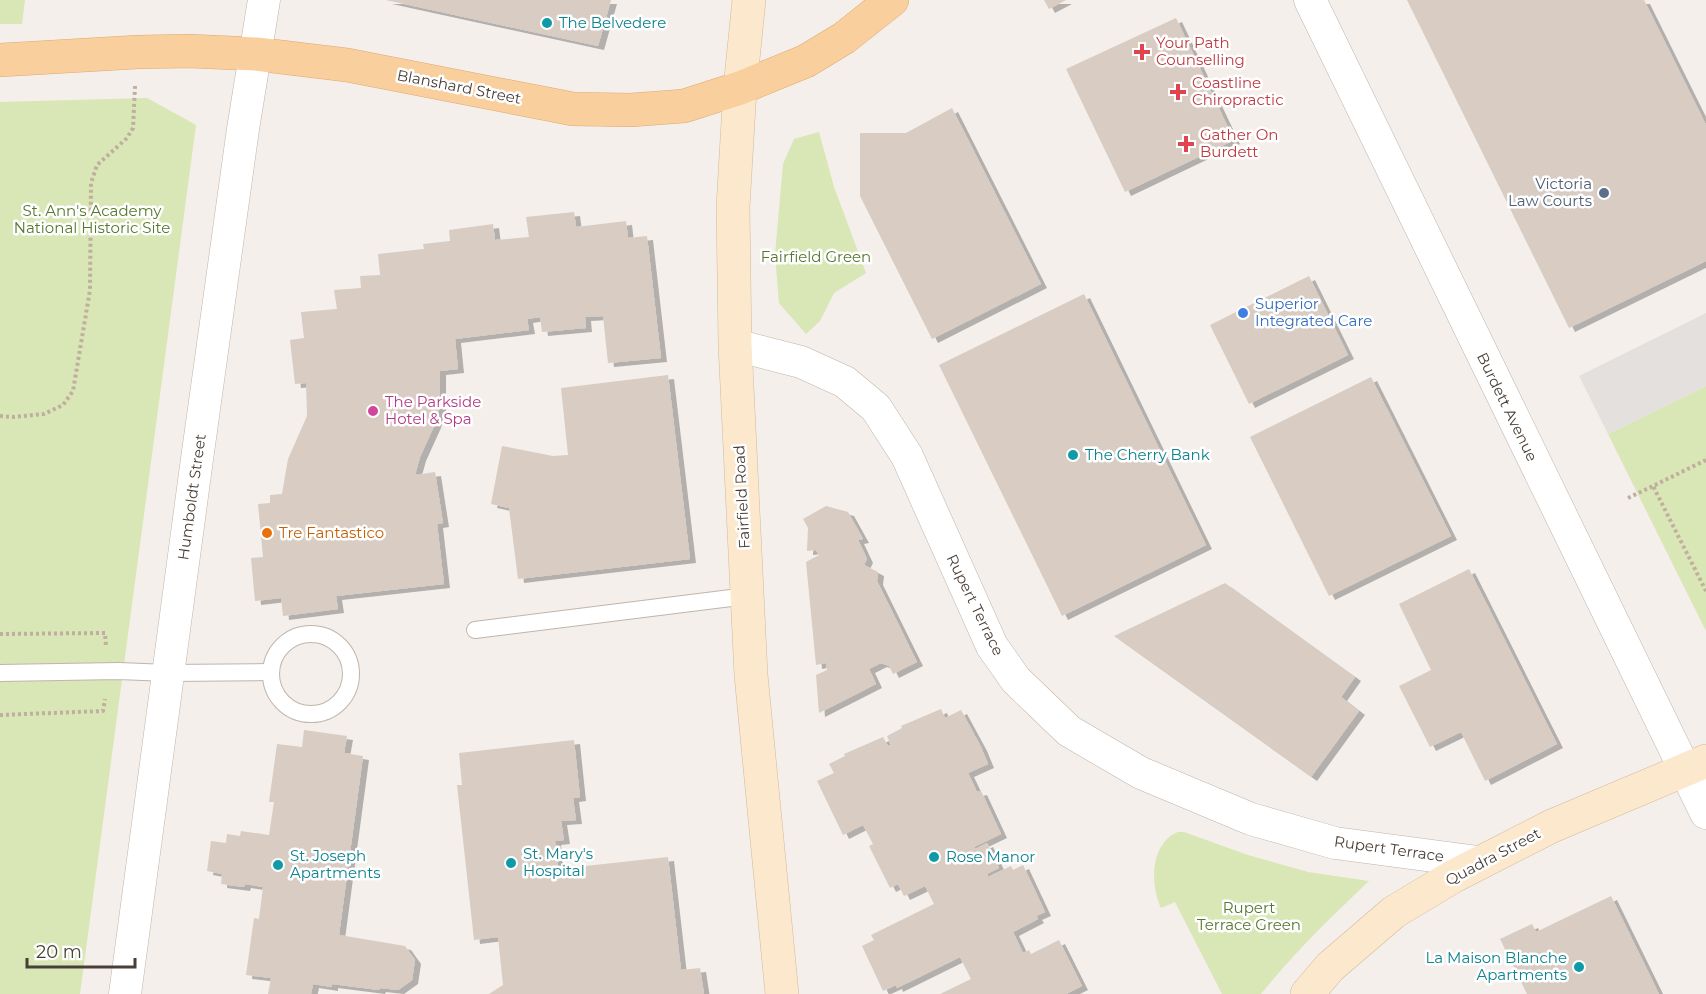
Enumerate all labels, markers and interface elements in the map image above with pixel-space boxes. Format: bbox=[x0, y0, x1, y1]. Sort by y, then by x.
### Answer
place label: The Belvedere bbox=[559, 13, 666, 32]
marker: The Belvedere bbox=[540, 16, 554, 30]
place label: Your Path Counselling bbox=[1156, 33, 1245, 69]
marker: Your Path Counselling bbox=[1133, 43, 1151, 61]
street label: Blanshard Street bbox=[395, 65, 523, 108]
place label: Coastline Chiropractic bbox=[1192, 73, 1284, 109]
marker: Coastline Chiropractic bbox=[1169, 83, 1187, 101]
place label: Gather On Burdett bbox=[1200, 125, 1278, 161]
marker: Gather On Burdett bbox=[1177, 135, 1195, 153]
place label: Victoria Law Courts bbox=[1508, 174, 1592, 210]
marker: Victoria Law Courts bbox=[1597, 186, 1611, 200]
park label: St. Ann's Academy National Historic Site bbox=[14, 201, 170, 237]
park label: Fairfield Green bbox=[761, 247, 871, 266]
place label: Superior Integrated Care bbox=[1255, 294, 1372, 330]
marker: Superior Integrated Care bbox=[1236, 306, 1250, 320]
street label: Burdett Avenue bbox=[1473, 349, 1542, 464]
place label: The Parkside Hotel & Spa bbox=[385, 392, 481, 428]
marker: The Parkside Hotel & Spa bbox=[366, 404, 380, 418]
street label: Humboldt Street bbox=[173, 433, 210, 561]
street label: Fairfield Road bbox=[729, 445, 754, 549]
place label: The Cherry Bank bbox=[1085, 445, 1210, 464]
marker: The Cherry Bank bbox=[1066, 448, 1080, 462]
place label: Tre Fantastico bbox=[279, 523, 384, 542]
marker: Tre Fantastico bbox=[260, 526, 274, 540]
street label: Rupert Terrace bbox=[943, 551, 1008, 659]
street label: Quadra Street bbox=[1442, 823, 1544, 890]
street label: Rupert Terrace bbox=[1333, 831, 1445, 866]
place label: St. Mary's Hospital bbox=[523, 844, 593, 880]
place label: St. Joseph Apartments bbox=[290, 846, 381, 882]
place label: Rose Manor bbox=[946, 847, 1035, 866]
marker: Rose Manor bbox=[927, 850, 941, 864]
marker: St. Mary's Hospital bbox=[504, 856, 518, 870]
marker: St. Joseph Apartments bbox=[271, 858, 285, 872]
park label: Rupert Terrace Green bbox=[1197, 898, 1301, 934]
scale bar bbox=[27, 931, 135, 969]
text: 20 m bbox=[36, 941, 82, 963]
place label: La Maison Blanche Apartments bbox=[1426, 948, 1567, 984]
marker: La Maison Blanche Apartments bbox=[1572, 960, 1586, 974]

